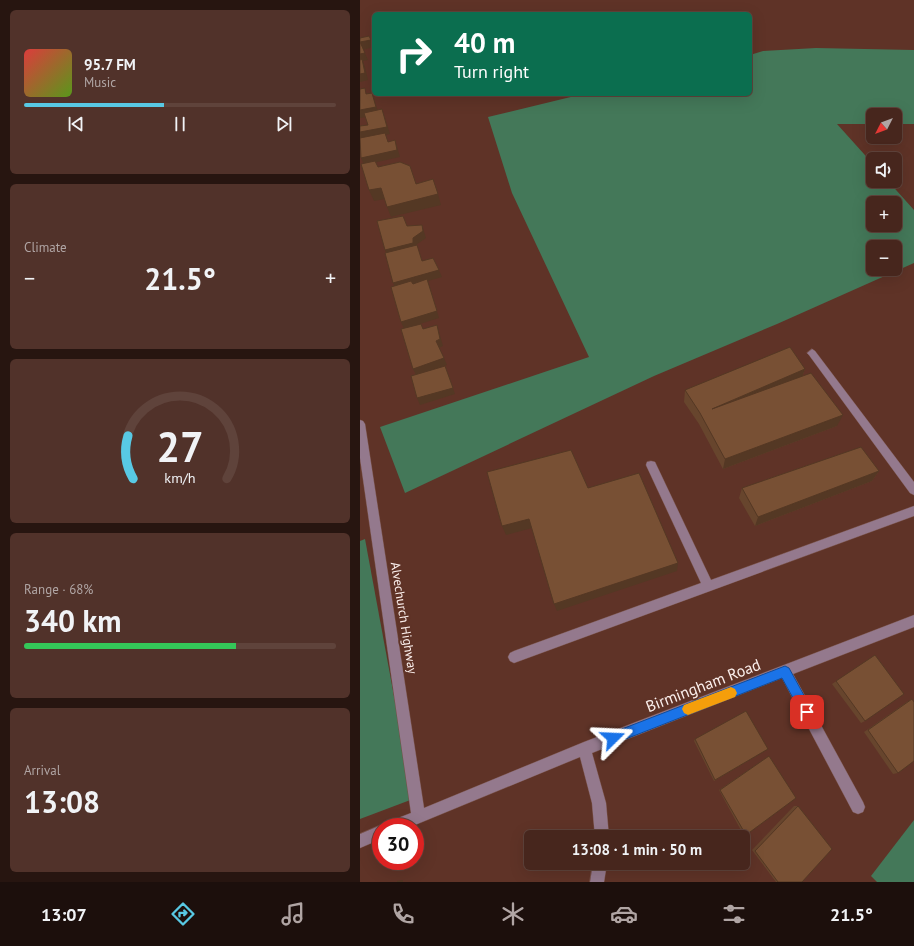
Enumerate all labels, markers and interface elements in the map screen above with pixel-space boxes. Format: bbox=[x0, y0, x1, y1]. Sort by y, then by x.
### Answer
text: 40 m bbox=[454, 24, 515, 61]
icon: right bbox=[388, 28, 440, 80]
text: 95.7 FM bbox=[84, 55, 136, 74]
text: Turn right bbox=[454, 60, 529, 83]
text: Music bbox=[84, 74, 116, 91]
north arrow bbox=[866, 108, 902, 144]
map controls bbox=[866, 108, 902, 276]
icon: previous bbox=[65, 113, 87, 135]
icon: pause bbox=[169, 113, 191, 135]
icon: next bbox=[273, 113, 295, 135]
button: sound bbox=[866, 152, 902, 188]
button: + bbox=[866, 196, 902, 232]
text: Climate bbox=[24, 239, 67, 256]
button: − bbox=[866, 240, 902, 276]
text: 21.5° bbox=[144, 259, 216, 298]
text: − bbox=[24, 264, 35, 292]
text: + bbox=[325, 264, 336, 292]
text: 27 bbox=[156, 420, 204, 473]
text: km/h bbox=[164, 468, 196, 487]
street label: Alvechurch Highway bbox=[387, 561, 421, 675]
text: Range · 68% bbox=[24, 581, 93, 598]
text: 340 km bbox=[24, 601, 122, 640]
street label: Birmingham Road bbox=[643, 654, 763, 716]
pin bbox=[790, 695, 824, 729]
icon: arrive bbox=[796, 701, 818, 723]
position arrow bbox=[592, 717, 634, 759]
text: Arrival bbox=[24, 762, 60, 779]
text: 13:08 bbox=[24, 782, 100, 821]
speed limit sign: 30 bbox=[372, 818, 424, 870]
text: 13:08 · 1 min · 50 m bbox=[572, 840, 702, 859]
icon: directions bbox=[169, 900, 197, 928]
icon: music bbox=[279, 900, 307, 928]
icon: phone bbox=[389, 900, 417, 928]
icon: climate bbox=[499, 900, 527, 928]
icon: car bbox=[610, 900, 638, 928]
icon: filters bbox=[720, 900, 748, 928]
text: 13:07 bbox=[41, 903, 87, 926]
text: 21.5° bbox=[830, 903, 873, 926]

